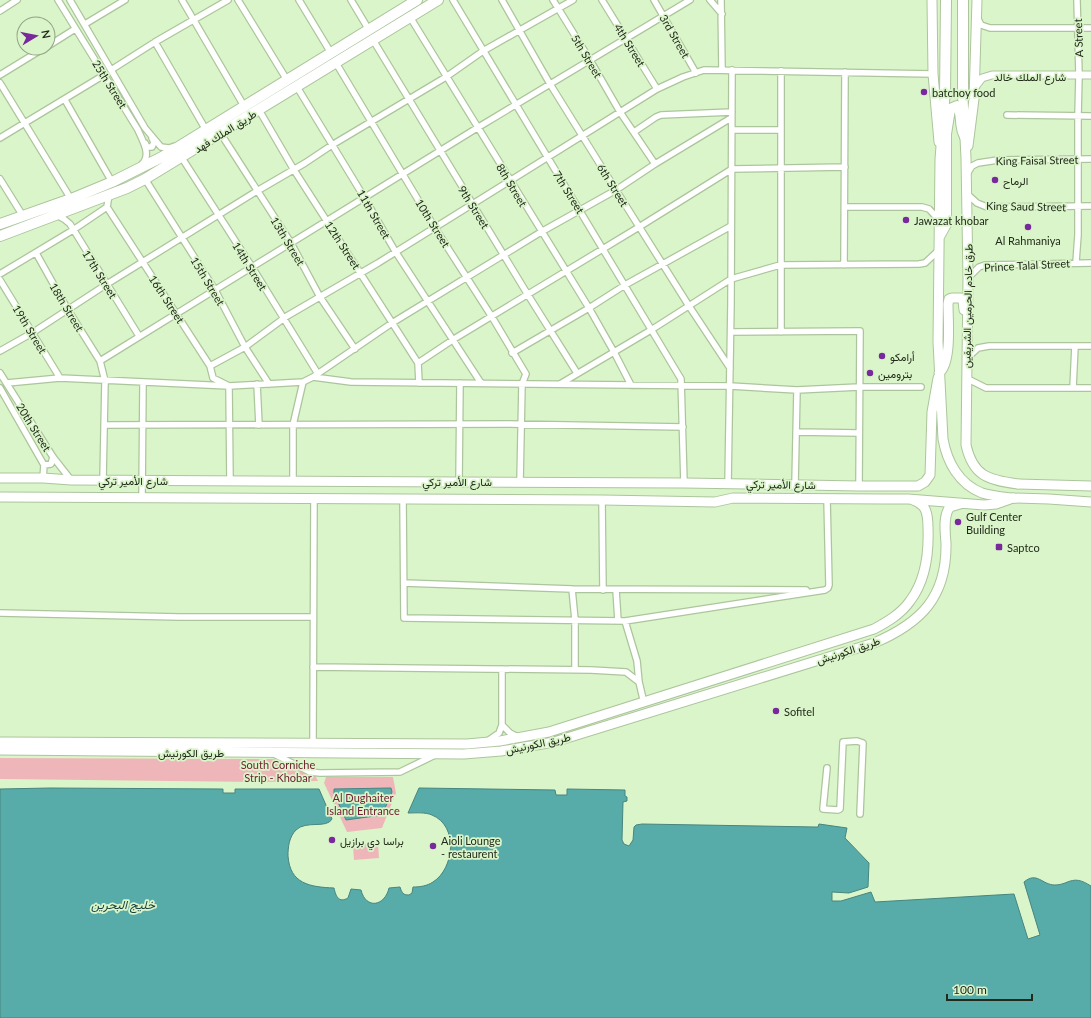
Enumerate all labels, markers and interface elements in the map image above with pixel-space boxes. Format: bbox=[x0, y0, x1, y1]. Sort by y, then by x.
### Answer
street label: 3rd Street bbox=[657, 12, 693, 60]
north arrow bbox=[16, 16, 56, 56]
street label: A Street bbox=[1071, 18, 1085, 58]
street label: 4th Street bbox=[612, 21, 648, 69]
text: N bbox=[39, 29, 53, 39]
street label: 5th Street bbox=[569, 32, 605, 80]
street label: 25th Street bbox=[90, 57, 130, 111]
street label: شارع الملك خالد bbox=[994, 70, 1067, 85]
place label: batchoy food bbox=[932, 86, 995, 99]
marker: batchoy food bbox=[919, 87, 929, 97]
street label: طريق الملك فهد bbox=[192, 107, 259, 156]
street label: King Faisal Street bbox=[996, 153, 1079, 167]
street label: 8th Street bbox=[494, 161, 530, 209]
street label: 6th Street bbox=[595, 161, 631, 209]
street label: 7th Street bbox=[551, 168, 587, 216]
place label: الرماح bbox=[1003, 174, 1028, 189]
marker: الرماح bbox=[990, 175, 1000, 185]
street label: 9th Street bbox=[456, 183, 492, 231]
street label: 11th Street bbox=[355, 187, 393, 241]
street label: 10th Street bbox=[413, 196, 453, 250]
street label: King Saud Street bbox=[986, 199, 1066, 213]
street label: 13th Street bbox=[268, 214, 308, 268]
place label: Jawazat khobar bbox=[914, 214, 989, 227]
marker: Jawazat khobar bbox=[901, 215, 911, 225]
street label: 12th Street bbox=[323, 219, 363, 271]
marker: Al Rahmaniya bbox=[1023, 222, 1033, 232]
place label: Al Rahmaniya bbox=[995, 234, 1061, 247]
street label: 14th Street bbox=[230, 239, 270, 293]
street label: طرق خادم الحرمين الشريفين bbox=[959, 244, 977, 368]
street label: 17th Street bbox=[80, 247, 120, 301]
street label: 15th Street bbox=[188, 254, 228, 308]
street label: Prince Talal Street bbox=[984, 256, 1070, 274]
street label: 16th Street bbox=[147, 273, 187, 325]
street label: 18th Street bbox=[47, 280, 87, 334]
street label: 19th Street bbox=[10, 302, 50, 356]
place label: أرامكو bbox=[890, 350, 915, 364]
marker: أرامكو bbox=[877, 351, 887, 361]
place label: بترومين bbox=[878, 367, 912, 381]
marker: بترومين bbox=[865, 368, 875, 378]
street label: 20th Street bbox=[14, 400, 54, 454]
street label: شارع الأمير تركي bbox=[98, 474, 168, 491]
street label: شارع الأمير تركي bbox=[422, 475, 492, 492]
street label: شارع الأمير تركي bbox=[746, 477, 816, 495]
place label: Gulf Center Building bbox=[966, 510, 1022, 536]
marker: Gulf Center Building bbox=[953, 517, 963, 527]
place label: Saptco bbox=[1007, 541, 1040, 554]
marker: Saptco bbox=[994, 542, 1004, 552]
street label: طريق الكورنيش bbox=[815, 634, 882, 667]
place label: Sofitel bbox=[784, 705, 815, 718]
marker: Sofitel bbox=[771, 706, 781, 716]
street label: طريق الكورنيش bbox=[504, 730, 572, 757]
street label: طريق الكورنيش bbox=[158, 746, 224, 760]
park label: South Corniche Strip - Khobar bbox=[241, 758, 316, 784]
park label: Al Dughaiter Island Entrance bbox=[326, 791, 400, 817]
place label: براسا دي برازيل bbox=[340, 834, 404, 851]
place label: Aioli Lounge - restaurent bbox=[441, 834, 501, 860]
marker: براسا دي برازيل bbox=[327, 835, 337, 845]
marker: Aioli Lounge - restaurent bbox=[428, 841, 438, 851]
water label: خليج البحرين bbox=[91, 897, 156, 914]
scale bar bbox=[947, 976, 1032, 1002]
text: 100 m bbox=[953, 982, 987, 997]

